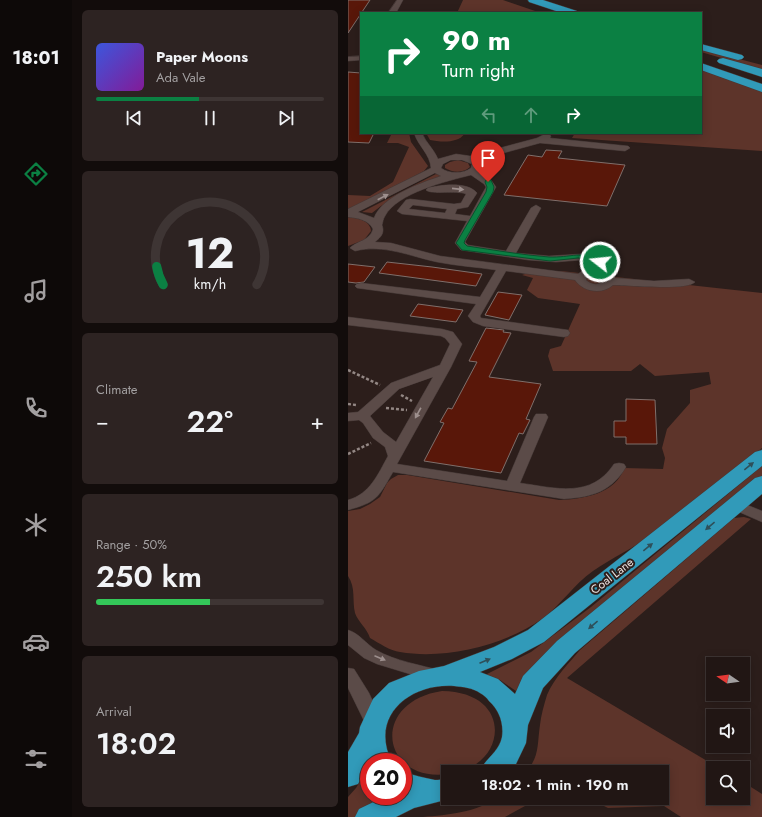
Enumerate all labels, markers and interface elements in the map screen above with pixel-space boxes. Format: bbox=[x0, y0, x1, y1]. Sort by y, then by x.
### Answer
text: 90 m bbox=[442, 20, 511, 61]
icon: right bbox=[376, 28, 428, 80]
text: 18:01 bbox=[12, 45, 60, 71]
text: Paper Moons bbox=[156, 46, 248, 68]
text: Turn right bbox=[442, 58, 514, 84]
text: Ada Vale bbox=[156, 68, 205, 87]
icon: left bbox=[478, 104, 500, 126]
icon: ahead bbox=[520, 104, 542, 126]
icon: right bbox=[562, 104, 584, 126]
icon: previous bbox=[123, 107, 145, 129]
icon: pause bbox=[199, 107, 221, 129]
icon: next bbox=[275, 107, 297, 129]
pin bbox=[471, 141, 505, 182]
icon: arrive bbox=[477, 147, 499, 169]
icon: directions bbox=[22, 160, 50, 188]
one-way arrow bbox=[452, 186, 464, 192]
one-way arrow bbox=[378, 193, 389, 200]
text: 12 bbox=[186, 223, 234, 284]
position arrow bbox=[579, 241, 621, 283]
text: km/h bbox=[194, 274, 226, 294]
icon: music bbox=[22, 277, 50, 305]
text: Climate bbox=[96, 380, 137, 399]
icon: phone bbox=[22, 394, 50, 422]
text: 22° bbox=[186, 400, 233, 443]
text: − bbox=[96, 405, 109, 437]
text: + bbox=[310, 405, 324, 437]
one-way arrow bbox=[415, 408, 422, 419]
one-way arrow bbox=[744, 461, 755, 470]
icon: climate bbox=[22, 511, 50, 539]
one-way arrow bbox=[705, 521, 716, 530]
text: Range · 50% bbox=[96, 535, 167, 554]
one-way arrow bbox=[643, 543, 654, 552]
street label: Coal Lane bbox=[587, 553, 637, 599]
text: 250 km bbox=[96, 555, 202, 598]
one-way arrow bbox=[587, 620, 598, 629]
icon: car bbox=[22, 628, 50, 656]
one-way arrow bbox=[374, 655, 385, 661]
north arrow bbox=[706, 657, 750, 701]
map controls bbox=[706, 657, 750, 805]
one-way arrow bbox=[479, 658, 490, 664]
text: Arrival bbox=[96, 702, 132, 721]
button: sound bbox=[706, 709, 750, 753]
text: 18:02 bbox=[96, 722, 176, 765]
icon: filters bbox=[22, 745, 50, 773]
speed limit sign: 20 bbox=[360, 753, 412, 805]
button: search bbox=[706, 761, 750, 805]
text: 18:02 · 1 min · 190 m bbox=[481, 774, 629, 796]

